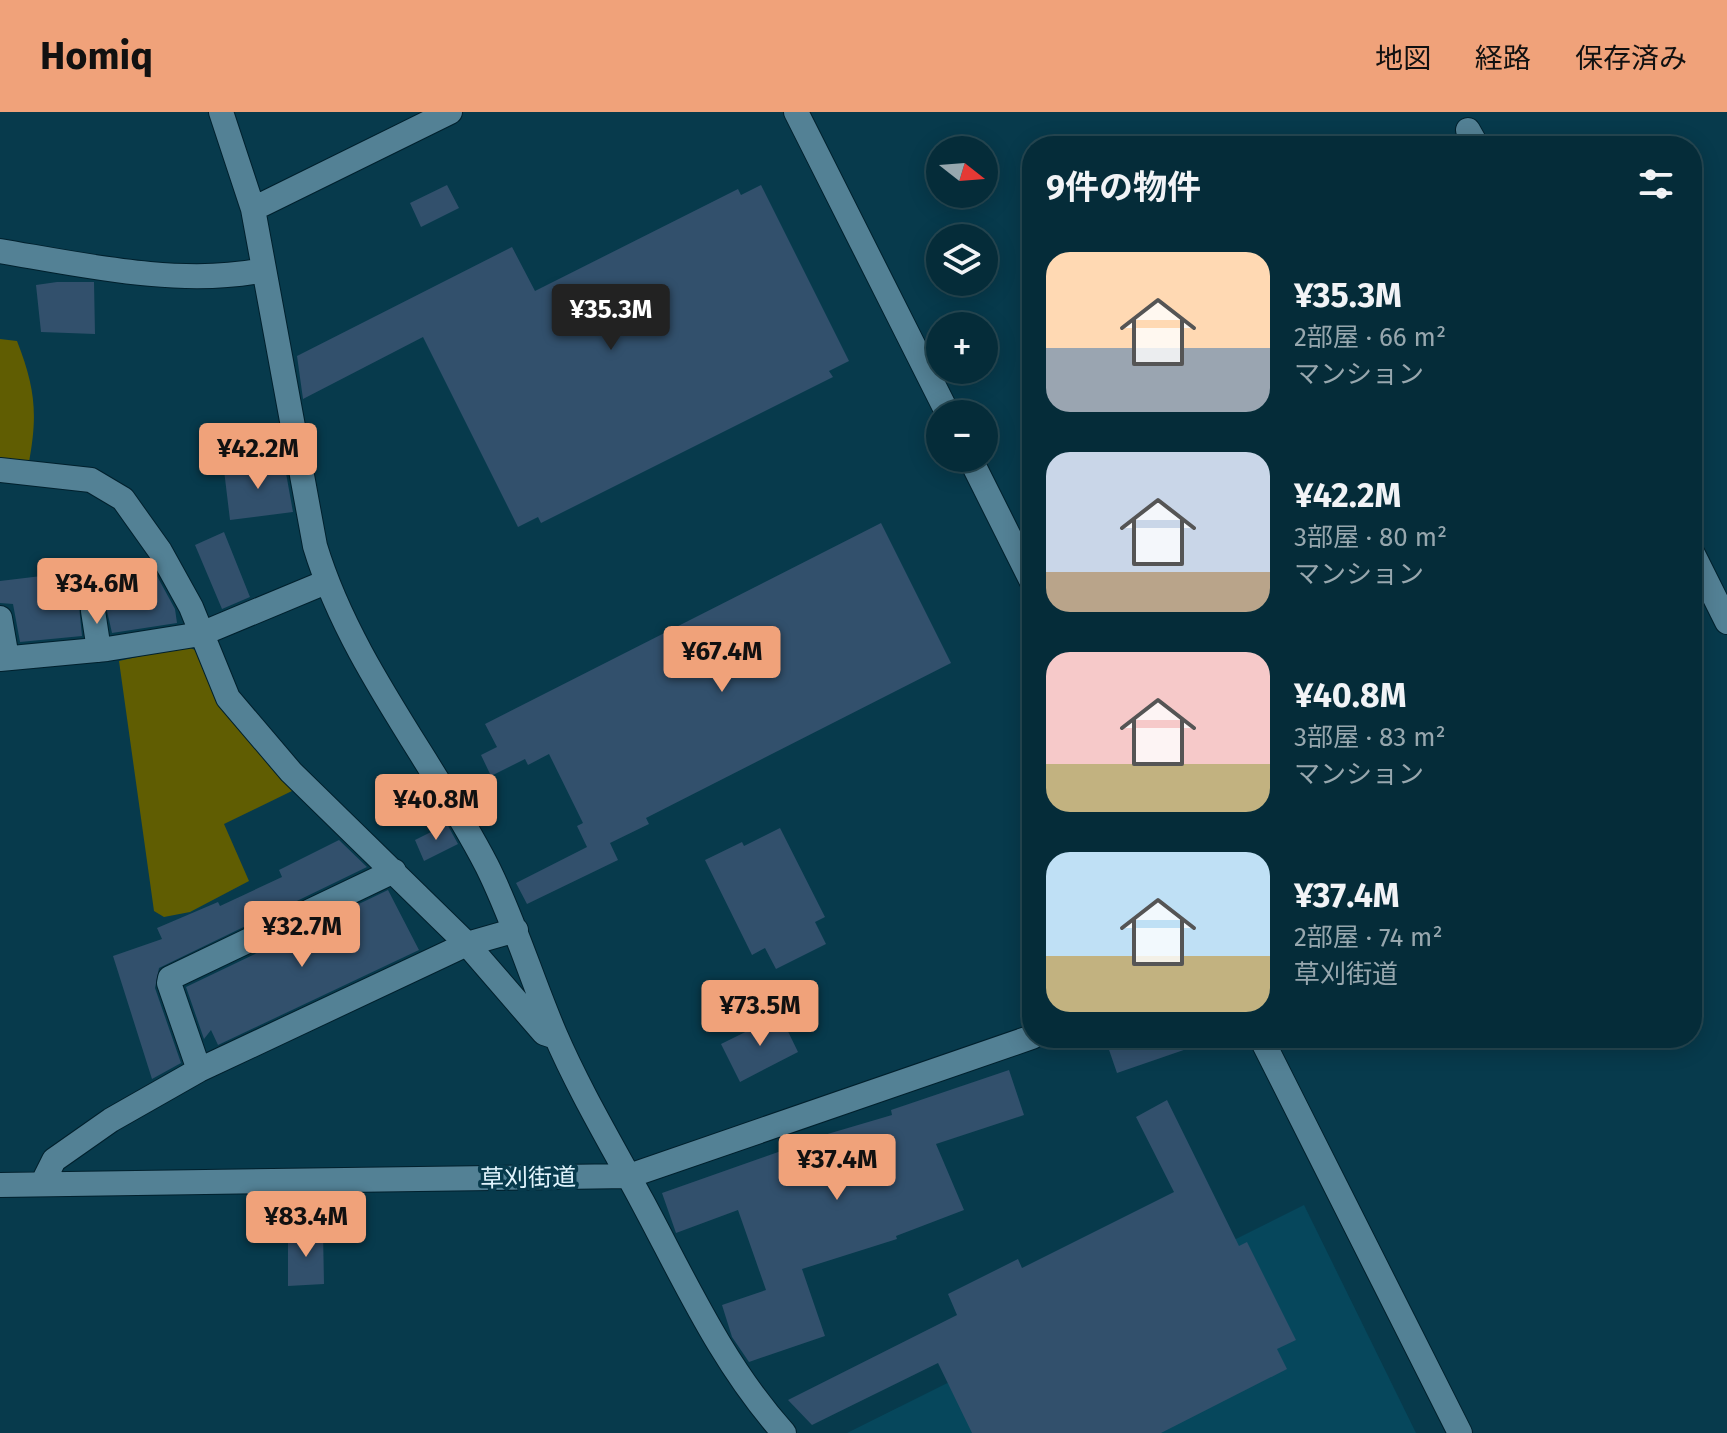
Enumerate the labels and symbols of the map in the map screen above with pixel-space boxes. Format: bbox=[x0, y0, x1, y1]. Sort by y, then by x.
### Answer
north arrow bbox=[926, 136, 998, 208]
pin: ¥35.3M bbox=[546, 284, 676, 352]
pin: ¥42.2M bbox=[193, 423, 323, 491]
pin: ¥34.6M bbox=[32, 558, 162, 626]
pin: ¥67.4M bbox=[657, 626, 787, 694]
pin: ¥40.8M bbox=[371, 774, 501, 842]
pin: ¥32.7M bbox=[237, 901, 367, 969]
pin: ¥73.5M bbox=[695, 980, 825, 1048]
pin: ¥37.4M bbox=[772, 1134, 902, 1202]
street label: 草刈街道 bbox=[480, 1163, 576, 1193]
pin: ¥83.4M bbox=[241, 1191, 371, 1259]

